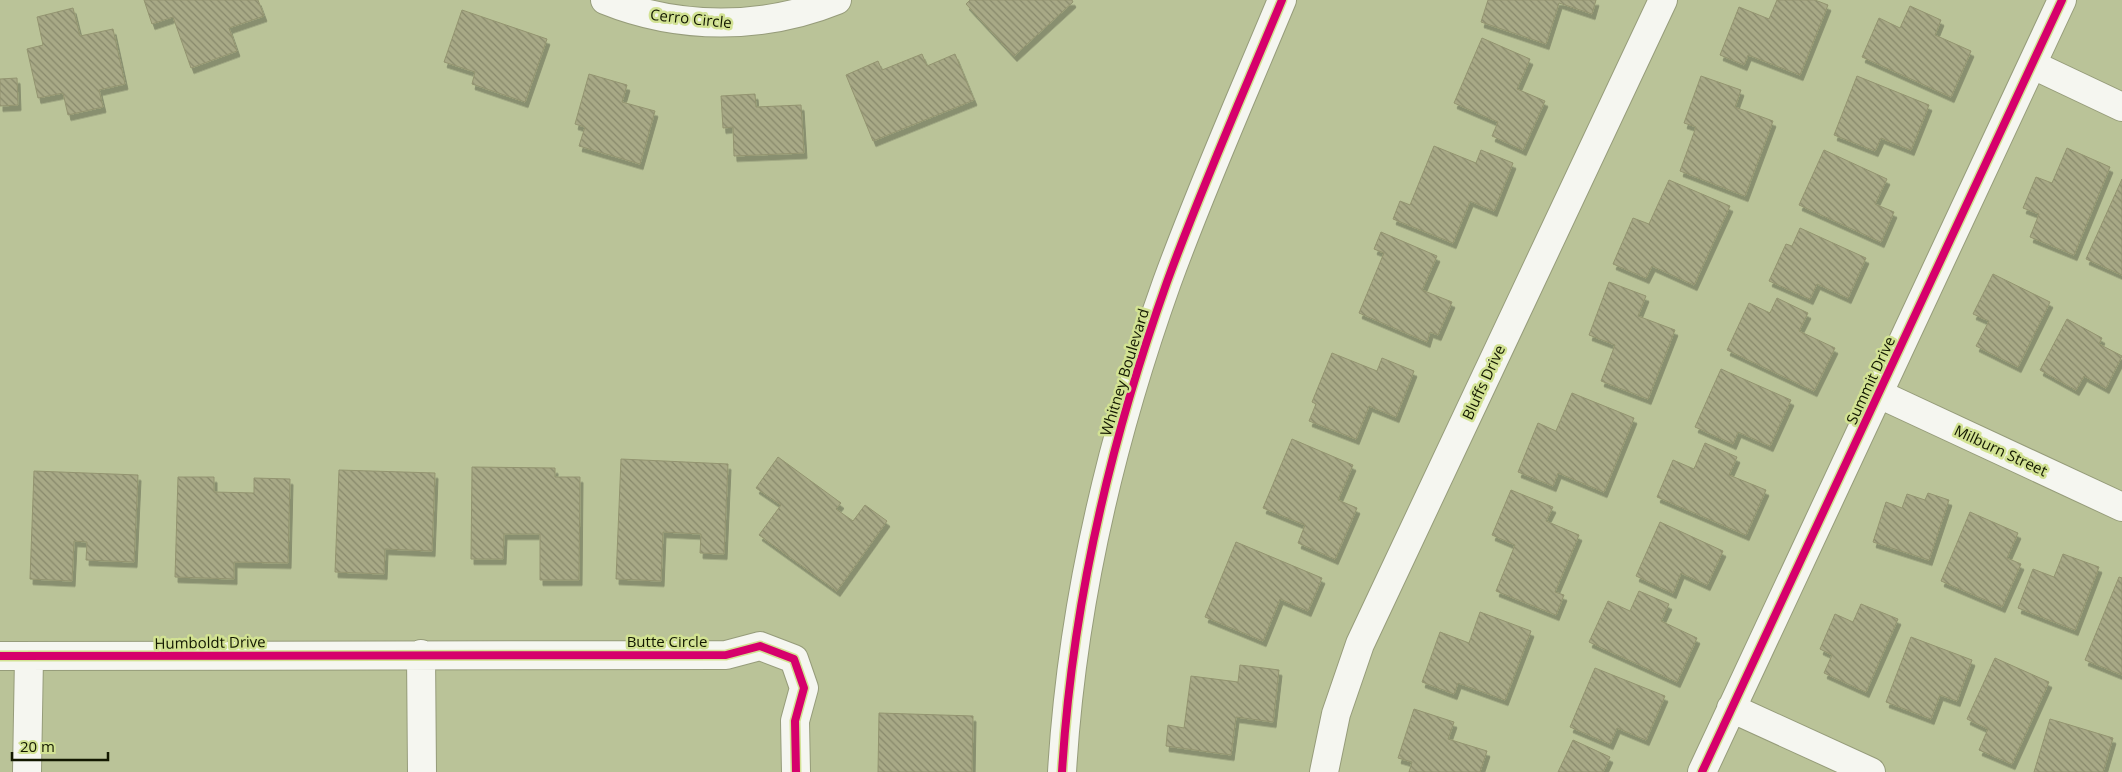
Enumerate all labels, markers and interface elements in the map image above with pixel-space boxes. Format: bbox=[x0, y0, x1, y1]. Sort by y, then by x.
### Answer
street label: Cerro Circle bbox=[649, 4, 733, 32]
street label: Whitney Boulevard bbox=[1095, 306, 1153, 438]
street label: Summit Drive bbox=[1841, 333, 1899, 427]
street label: Bluffs Drive bbox=[1457, 341, 1509, 423]
street label: Milburn Street bbox=[1951, 420, 2051, 480]
street label: Humboldt Drive bbox=[154, 631, 266, 653]
street label: Butte Circle bbox=[627, 631, 707, 651]
scale bar bbox=[12, 730, 109, 762]
text: 20 m bbox=[20, 736, 55, 756]

